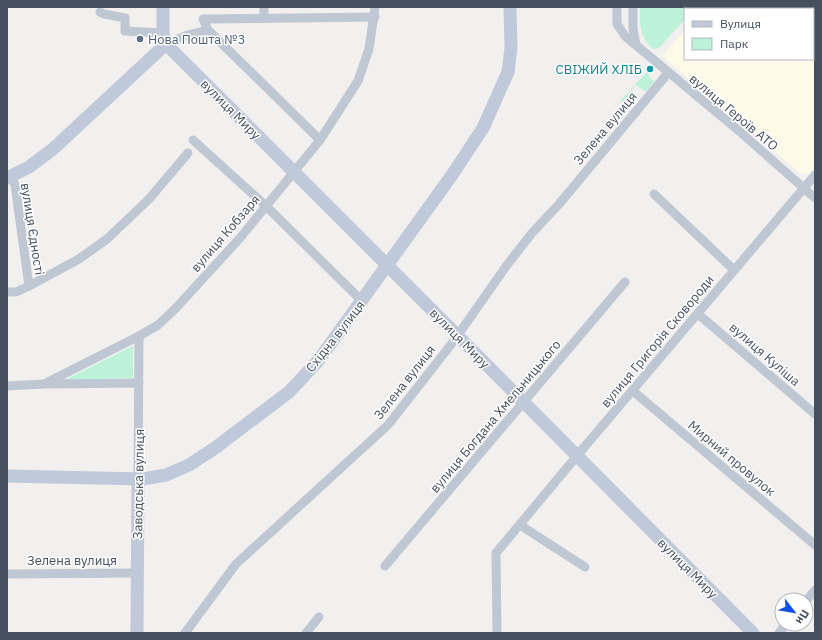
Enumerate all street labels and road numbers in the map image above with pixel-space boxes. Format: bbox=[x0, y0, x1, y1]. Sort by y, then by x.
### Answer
street label: вулиця Героїв АТО bbox=[686, 70, 782, 155]
street label: вулиця Миру bbox=[197, 76, 265, 143]
street label: Зелена вулиця bbox=[570, 88, 641, 168]
street label: вулиця Єдності bbox=[17, 182, 48, 276]
street label: вулиця Кобзаря bbox=[187, 191, 264, 276]
street label: вулиця Григорія Сковороди bbox=[597, 272, 718, 411]
street label: Східна вулиця bbox=[302, 297, 369, 376]
street label: вулиця Миру bbox=[426, 305, 494, 372]
street label: вулиця Куліша bbox=[726, 319, 804, 390]
street label: вулиця Богдана Хмельницького bbox=[426, 336, 564, 496]
street label: Зелена вулиця bbox=[370, 342, 439, 423]
street label: Мирний провулок bbox=[684, 417, 779, 500]
street label: Заводська вулиця bbox=[129, 429, 148, 539]
street label: вулиця Миру bbox=[654, 535, 722, 602]
street label: Зелена вулиця bbox=[27, 552, 117, 569]

